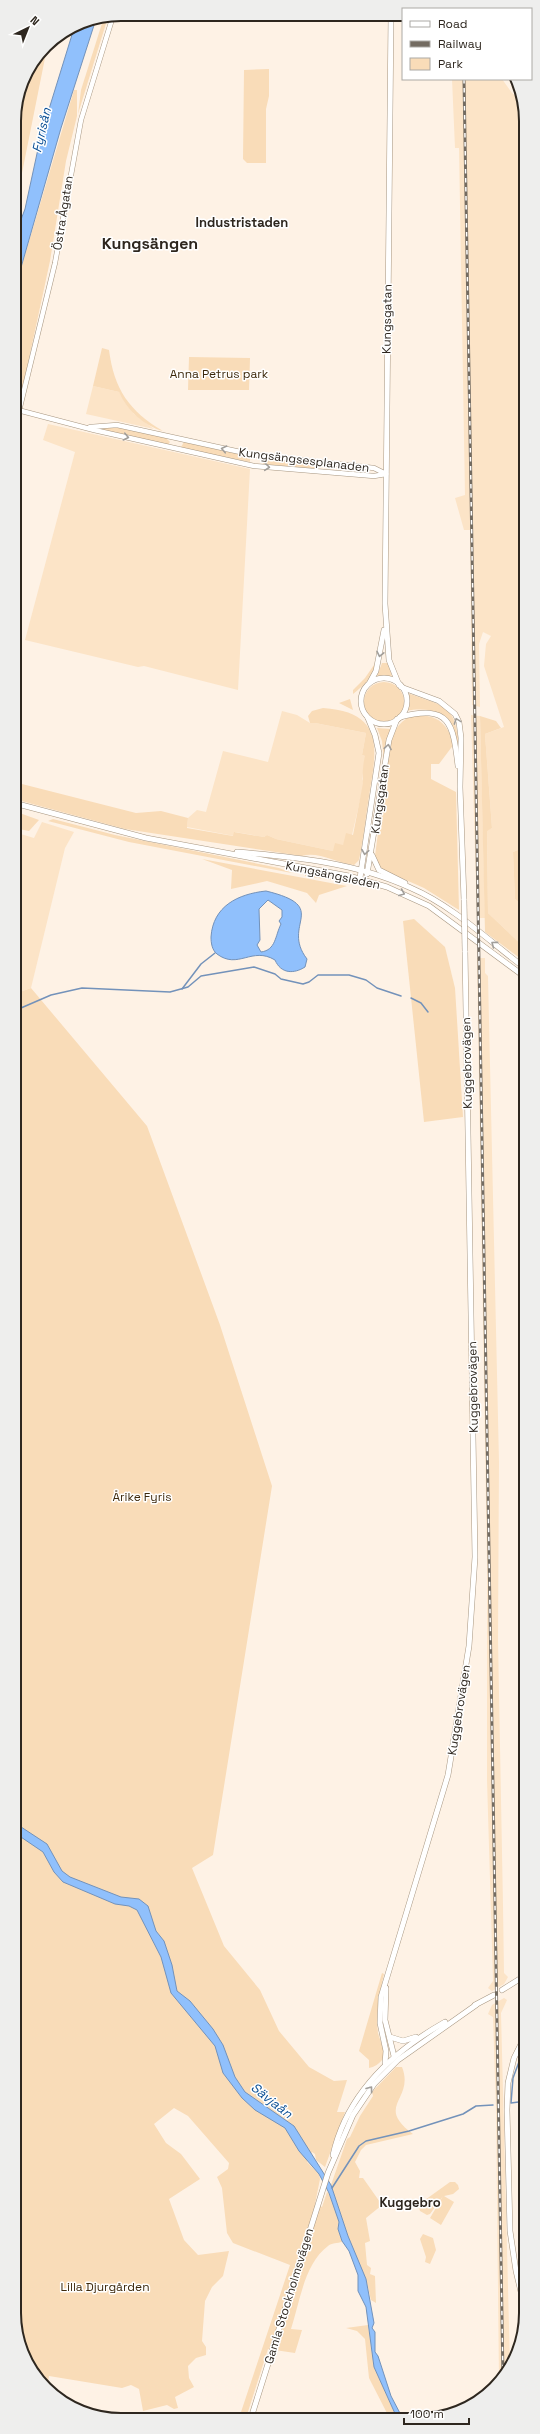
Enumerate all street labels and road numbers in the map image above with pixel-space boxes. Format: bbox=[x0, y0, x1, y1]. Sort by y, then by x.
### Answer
street label: Östra Ågatan bbox=[49, 175, 77, 251]
street label: Kungsgatan bbox=[378, 284, 396, 354]
street label: Kungsängsesplanaden bbox=[238, 444, 370, 476]
street label: Kungsgatan bbox=[367, 763, 393, 835]
street label: Kungsängsleden bbox=[284, 857, 382, 893]
street label: Kuggebrovägen bbox=[458, 1017, 476, 1109]
street label: Kuggebrovägen bbox=[464, 1341, 482, 1433]
street label: Kuggebrovägen bbox=[444, 1664, 474, 1756]
street label: Gamla Stockholmsvägen bbox=[261, 2226, 317, 2366]

